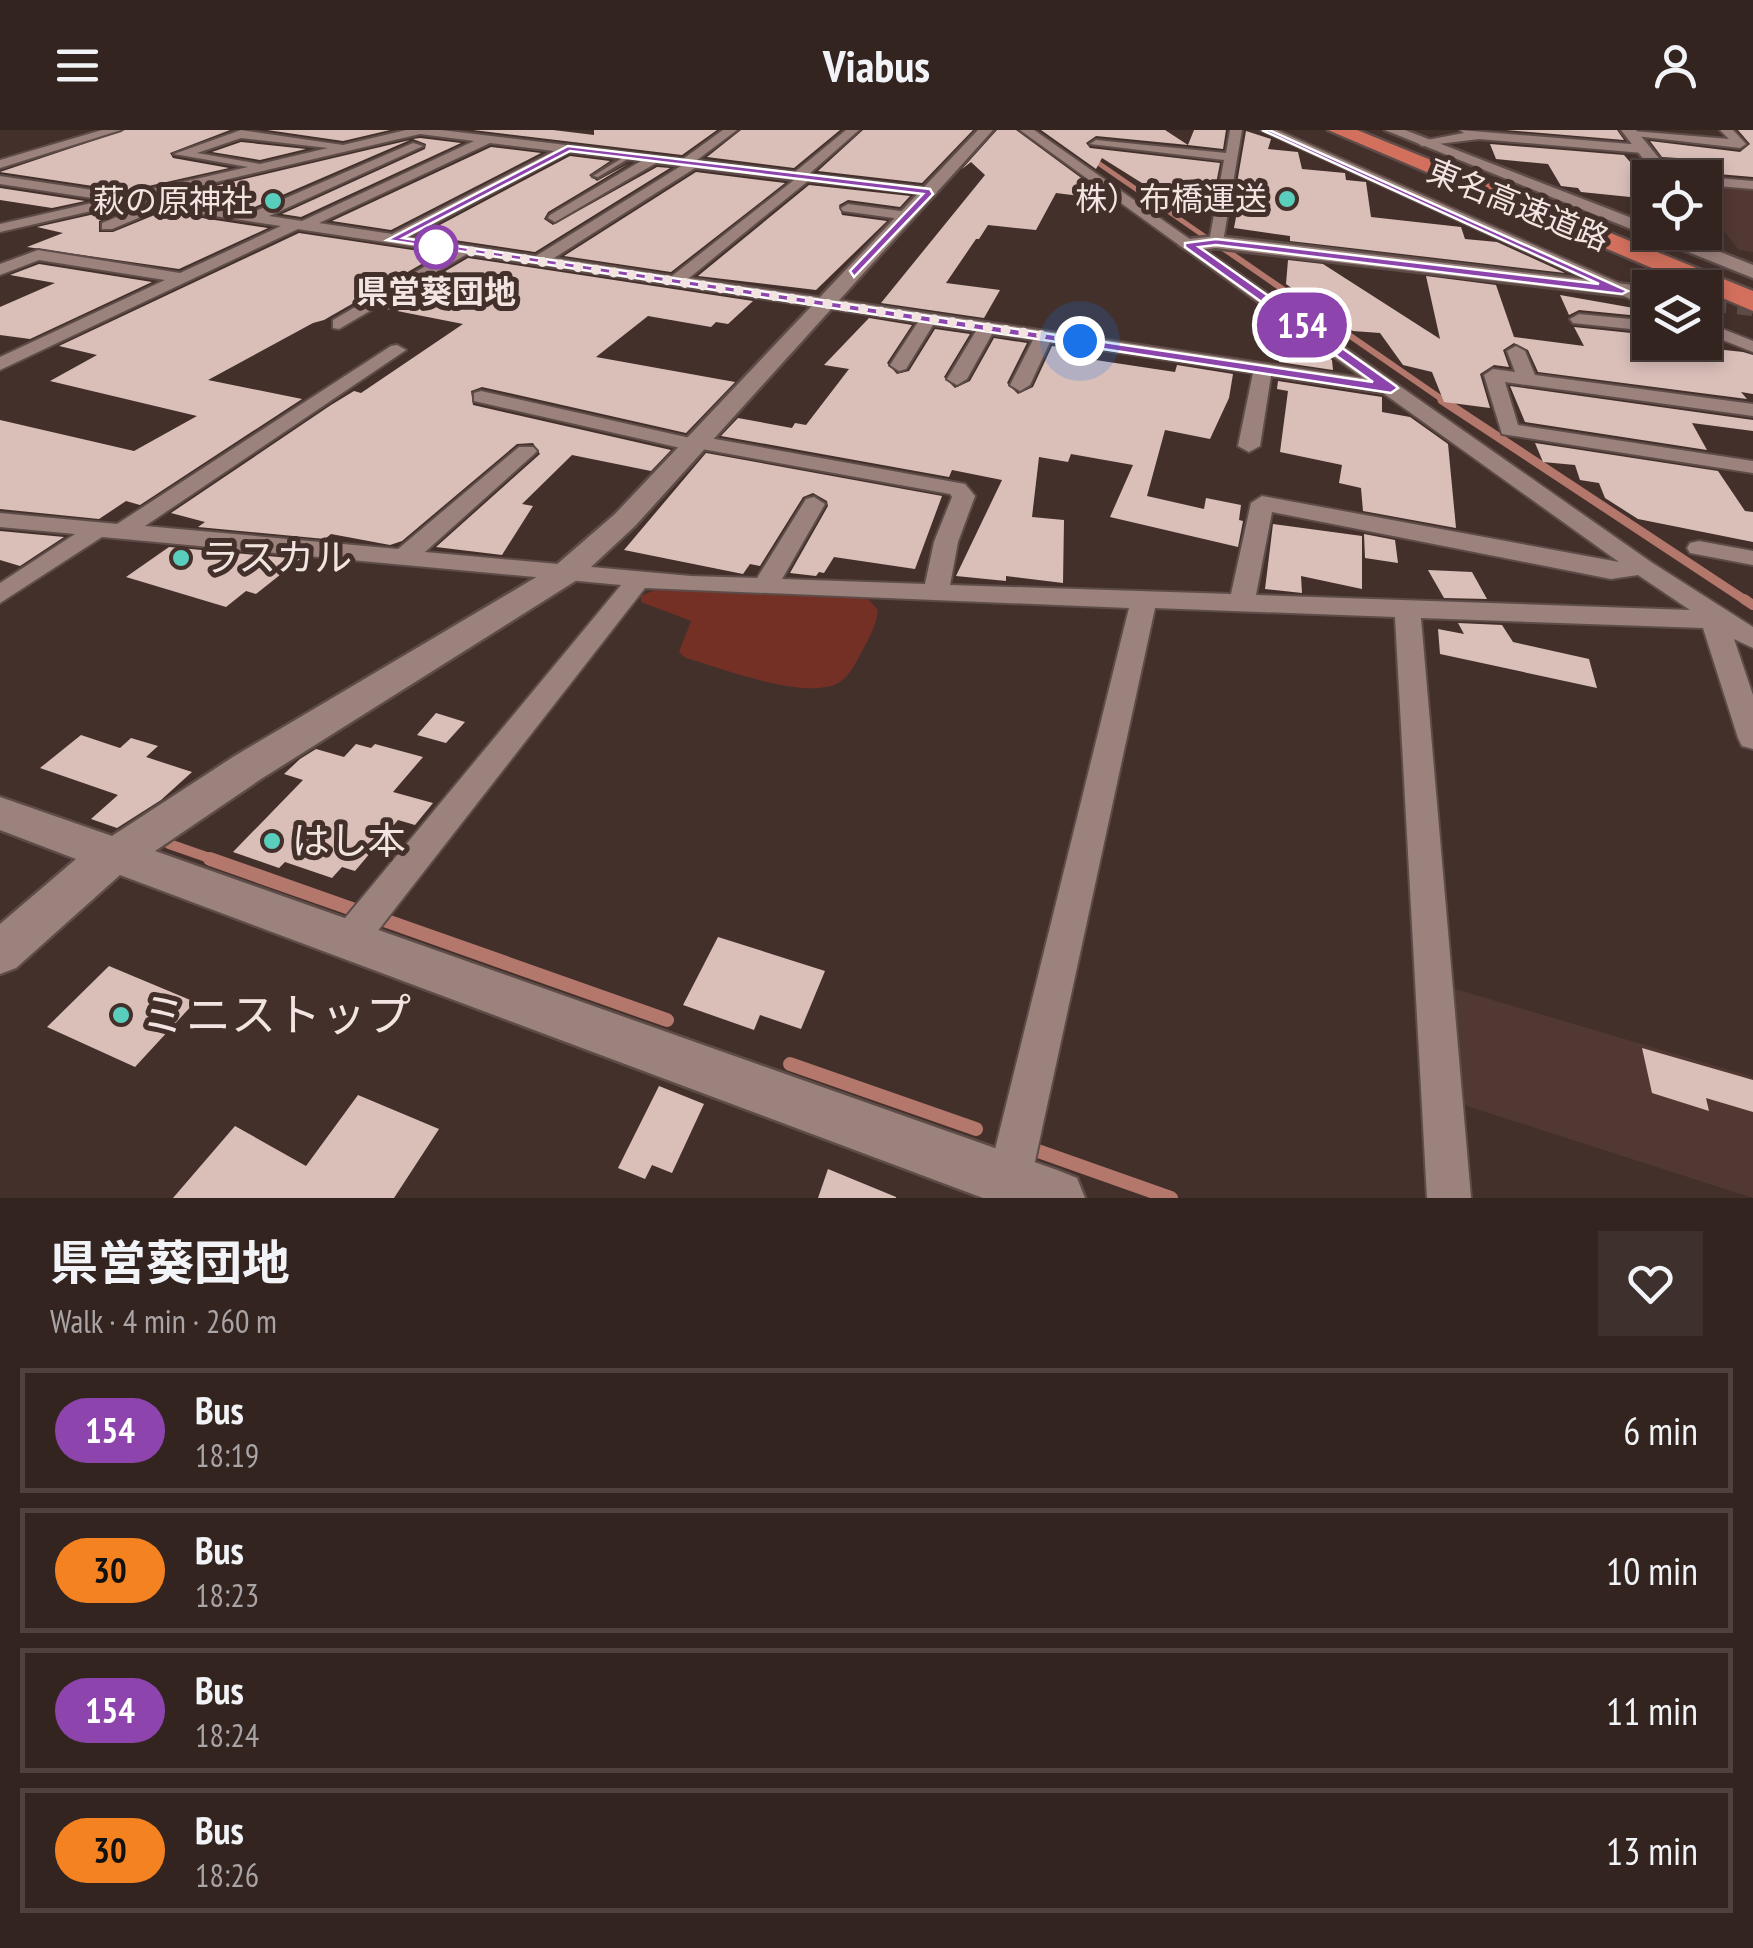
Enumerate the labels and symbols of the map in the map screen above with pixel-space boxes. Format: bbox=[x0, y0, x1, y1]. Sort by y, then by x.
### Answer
street label: 東名高速道路 bbox=[1421, 149, 1615, 260]
place label: 株）布橋運送 bbox=[1075, 177, 1267, 219]
place label: 萩の原神社 bbox=[93, 179, 253, 221]
marker: 株）布橋運送 bbox=[1276, 188, 1298, 210]
marker: 萩の原神社 bbox=[262, 190, 284, 212]
marker: 県営葵団地 bbox=[415, 226, 457, 268]
place label: 県営葵団地 bbox=[356, 270, 516, 312]
line badge: 154 bbox=[1244, 292, 1360, 358]
your location bbox=[1055, 316, 1105, 366]
place label: ラスカル bbox=[201, 532, 352, 581]
marker: ラスカル bbox=[170, 547, 192, 569]
place label: はし本 bbox=[292, 815, 406, 864]
marker: はし本 bbox=[261, 830, 283, 852]
place label: ミニストップ bbox=[141, 985, 411, 1043]
marker: ミニストップ bbox=[110, 1004, 132, 1026]

